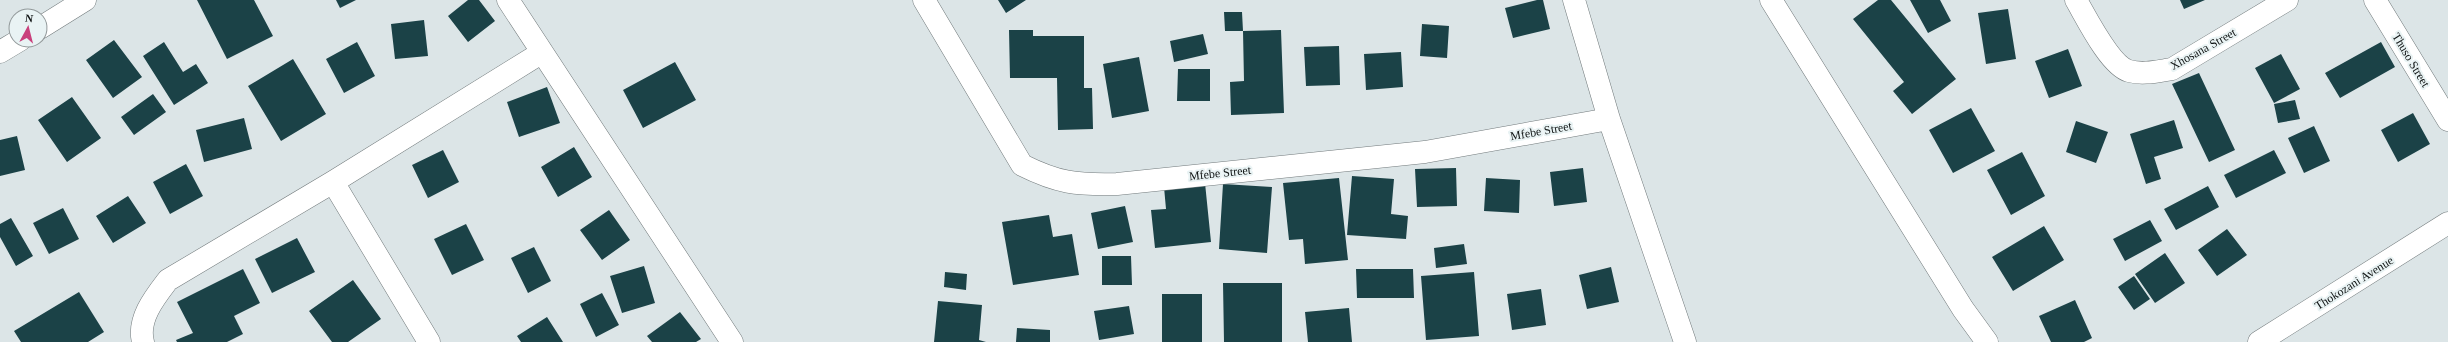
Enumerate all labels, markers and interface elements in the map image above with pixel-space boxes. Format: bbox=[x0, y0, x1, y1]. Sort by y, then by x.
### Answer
north arrow bbox=[8, 8, 48, 48]
text: N bbox=[25, 12, 34, 25]
street label: Xhosana Street bbox=[2168, 25, 2239, 73]
street label: Thuso Street bbox=[2389, 30, 2433, 90]
street label: Mfebe Street bbox=[1509, 119, 1574, 143]
street label: Mfebe Street bbox=[1188, 163, 1252, 183]
street label: Thokozani Avenue bbox=[2312, 253, 2396, 313]

